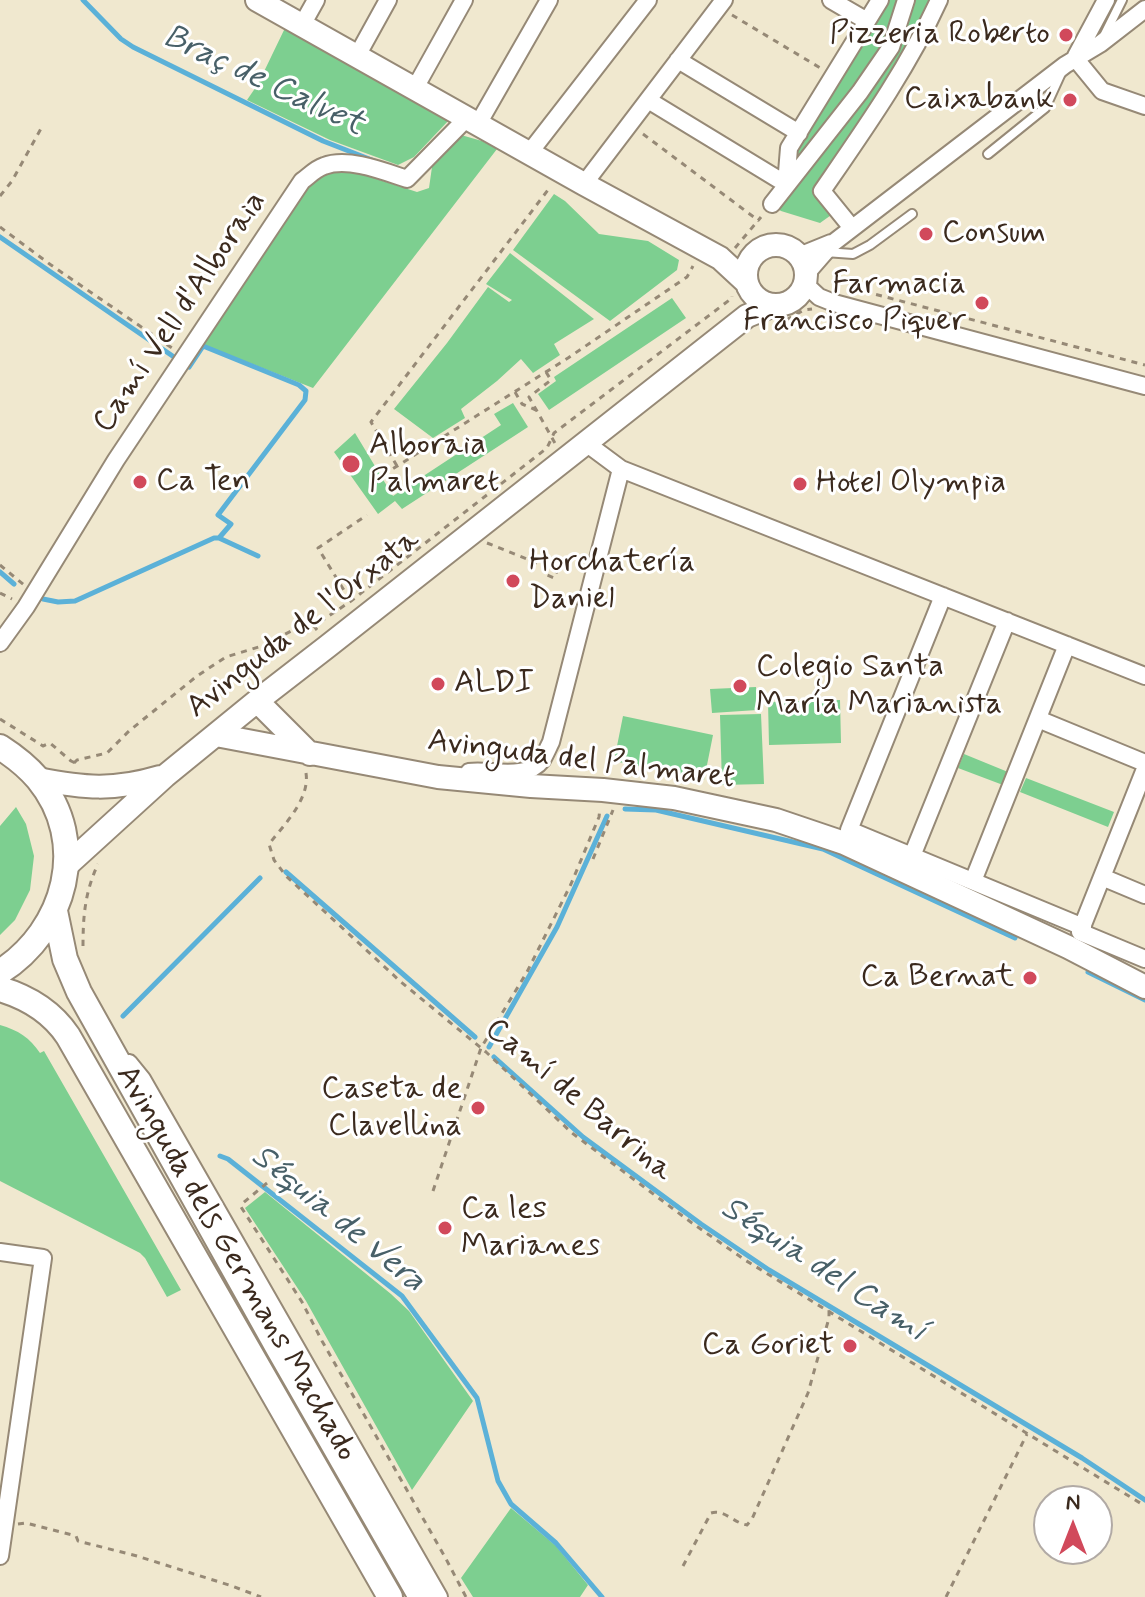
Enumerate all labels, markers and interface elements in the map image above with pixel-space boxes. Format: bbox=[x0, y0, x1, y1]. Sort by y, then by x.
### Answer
place label: Pizzeria Roberto bbox=[830, 16, 1050, 54]
water label: Braç de Calvet bbox=[156, 18, 370, 146]
marker: Pizzeria Roberto bbox=[1057, 26, 1075, 44]
place label: Caixabank bbox=[904, 81, 1054, 119]
marker: Caixabank bbox=[1061, 91, 1079, 109]
street label: Camí Vell d'Alboraia bbox=[86, 185, 276, 441]
place label: Consum bbox=[942, 215, 1046, 253]
marker: Consum bbox=[917, 225, 935, 243]
place label: Farmacia Francisco Piquer bbox=[743, 266, 966, 341]
marker: Farmacia Francisco Piquer bbox=[973, 294, 991, 312]
place label: Alboraia Palmaret bbox=[369, 427, 500, 502]
marker: Alboraia Palmaret bbox=[340, 453, 362, 475]
place label: Ca Ten bbox=[156, 463, 250, 501]
place label: Hotel Olympia bbox=[816, 465, 1006, 503]
marker: Ca Ten bbox=[131, 473, 149, 491]
marker: Hotel Olympia bbox=[791, 475, 809, 493]
street label: Avinguda de l'Orxata bbox=[180, 522, 428, 728]
place label: Horchatería Daniel bbox=[529, 544, 695, 619]
marker: Horchatería Daniel bbox=[504, 572, 522, 590]
place label: Colegio Santa María Marianista bbox=[756, 649, 1002, 724]
place label: ALDI bbox=[454, 665, 534, 703]
marker: ALDI bbox=[429, 675, 447, 693]
marker: Colegio Santa María Marianista bbox=[731, 677, 749, 695]
street label: Avinguda del Palmaret bbox=[425, 723, 737, 799]
place label: Ca Bernat bbox=[860, 959, 1014, 997]
marker: Ca Bernat bbox=[1021, 969, 1039, 987]
street label: Camí de Barrina bbox=[476, 1011, 680, 1191]
street label: Avinguda dels Germans Machado bbox=[106, 1059, 364, 1469]
place label: Caseta de Clavellina bbox=[321, 1071, 462, 1146]
marker: Caseta de Clavellina bbox=[469, 1099, 487, 1117]
water label: Séquia de Vera bbox=[242, 1137, 432, 1303]
water label: Séquia del Camí bbox=[712, 1189, 934, 1353]
place label: Ca les Marianes bbox=[461, 1191, 600, 1266]
marker: Ca les Marianes bbox=[436, 1219, 454, 1237]
place label: Ca Goriet bbox=[702, 1327, 834, 1365]
marker: Ca Goriet bbox=[841, 1337, 859, 1355]
north arrow bbox=[1033, 1485, 1113, 1565]
text: N bbox=[1066, 1489, 1080, 1517]

